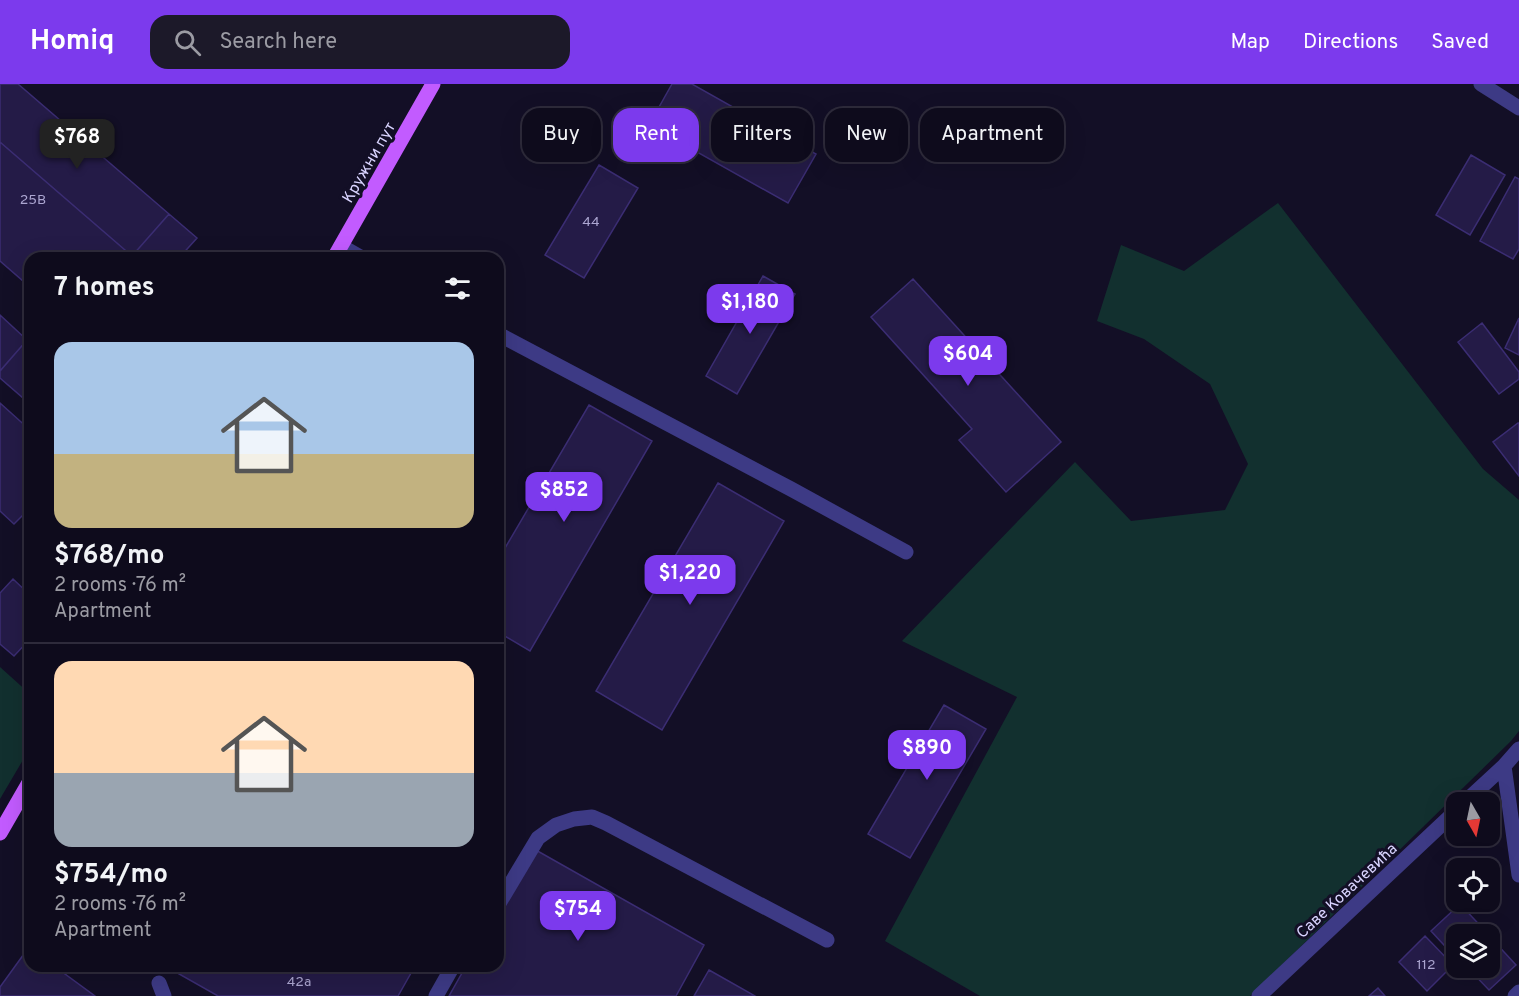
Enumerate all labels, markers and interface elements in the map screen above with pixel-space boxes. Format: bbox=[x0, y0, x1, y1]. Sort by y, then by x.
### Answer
search box bbox=[150, 15, 570, 69]
text: Homiq bbox=[30, 24, 114, 60]
icon: search bbox=[171, 26, 204, 59]
text: Search here bbox=[219, 29, 337, 56]
text: Map bbox=[1230, 29, 1270, 56]
text: Directions bbox=[1303, 29, 1398, 56]
text: Saved bbox=[1431, 29, 1489, 56]
chip: Buy bbox=[522, 108, 601, 162]
chip: Rent bbox=[613, 108, 699, 162]
chip: Filters bbox=[711, 108, 813, 162]
chip: New bbox=[825, 108, 908, 162]
chip: Apartment bbox=[920, 108, 1064, 162]
pin: $768 bbox=[41, 119, 113, 170]
street label: Кружни пут bbox=[339, 119, 401, 207]
text: $768 bbox=[54, 125, 100, 151]
house number: 25B bbox=[20, 192, 46, 209]
house number: 44 bbox=[582, 214, 600, 231]
text: 7 homes bbox=[54, 272, 154, 305]
icon: filters bbox=[441, 272, 474, 305]
pin: $1,180 bbox=[701, 284, 799, 335]
text: $1,180 bbox=[721, 290, 779, 316]
pin: $604 bbox=[932, 336, 1004, 387]
text: $604 bbox=[943, 342, 993, 368]
icon: home bbox=[210, 381, 318, 489]
pin: $852 bbox=[528, 472, 600, 523]
text: $852 bbox=[539, 478, 589, 504]
text: $768/mo bbox=[54, 540, 165, 573]
pin: $1,220 bbox=[641, 555, 739, 606]
text: $1,220 bbox=[659, 561, 721, 587]
text: 2 rooms · 76 m² bbox=[54, 573, 186, 599]
text: Apartment bbox=[54, 599, 152, 625]
icon: home bbox=[210, 700, 318, 808]
pin: $890 bbox=[891, 730, 963, 781]
text: $890 bbox=[902, 736, 952, 762]
north arrow bbox=[1446, 792, 1500, 846]
map controls bbox=[1446, 792, 1500, 978]
street label: Саве Ковачевића bbox=[1293, 840, 1402, 943]
button: locate bbox=[1446, 858, 1500, 912]
text: $754/mo bbox=[54, 859, 168, 892]
pin: $754 bbox=[542, 891, 614, 942]
text: 2 rooms · 76 m² bbox=[54, 892, 186, 918]
text: $754 bbox=[554, 897, 602, 923]
text: Apartment bbox=[54, 918, 152, 944]
button: layers bbox=[1446, 924, 1500, 978]
house number: 112 bbox=[1416, 957, 1436, 974]
house number: 42a bbox=[287, 974, 311, 991]

